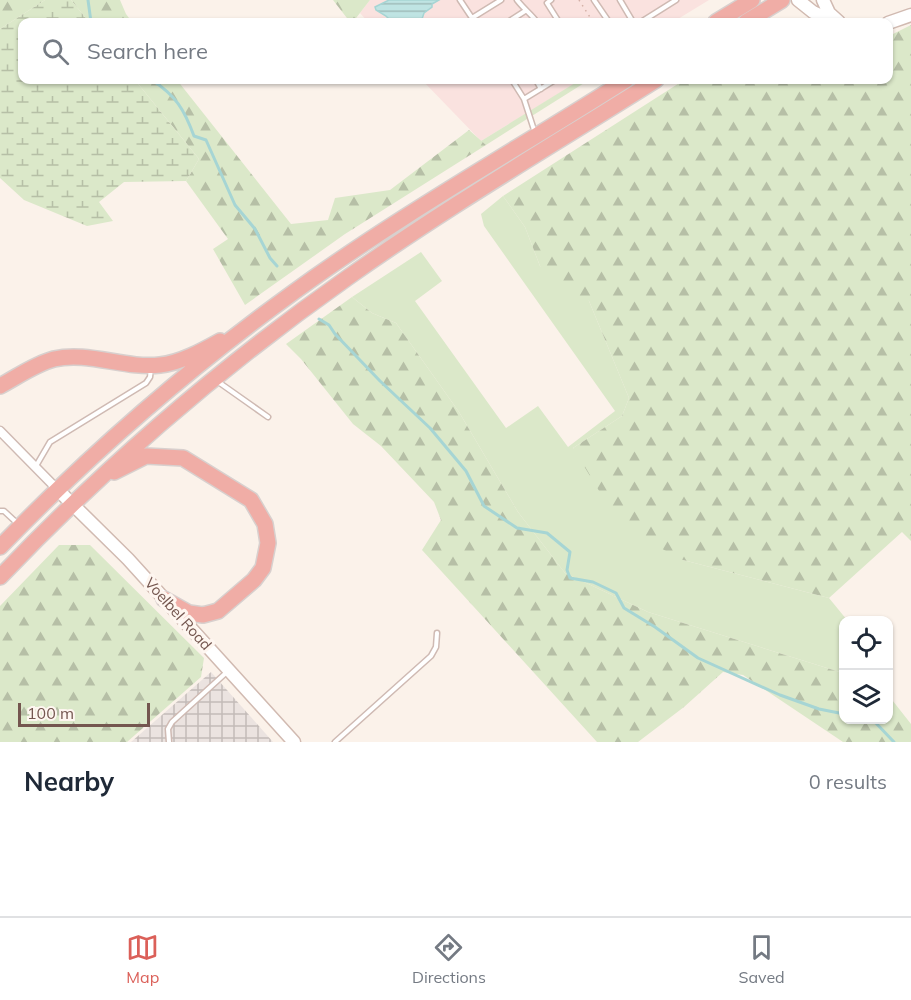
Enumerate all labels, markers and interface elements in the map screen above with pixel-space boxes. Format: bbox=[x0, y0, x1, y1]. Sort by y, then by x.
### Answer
search box bbox=[18, 18, 893, 84]
icon: search bbox=[39, 35, 72, 68]
text: Search here bbox=[87, 37, 208, 65]
street label: Voelbel Road bbox=[141, 573, 216, 654]
map controls bbox=[839, 616, 893, 724]
button: locate bbox=[839, 616, 893, 670]
button: layers bbox=[839, 670, 893, 724]
scale bar bbox=[18, 700, 150, 728]
text: 100 m bbox=[27, 703, 74, 723]
text: Nearby bbox=[24, 765, 114, 798]
text: 0 results bbox=[809, 769, 887, 794]
tab: Map bbox=[126, 931, 159, 987]
tab: Directions bbox=[412, 931, 486, 987]
tab: Saved bbox=[739, 931, 785, 987]

